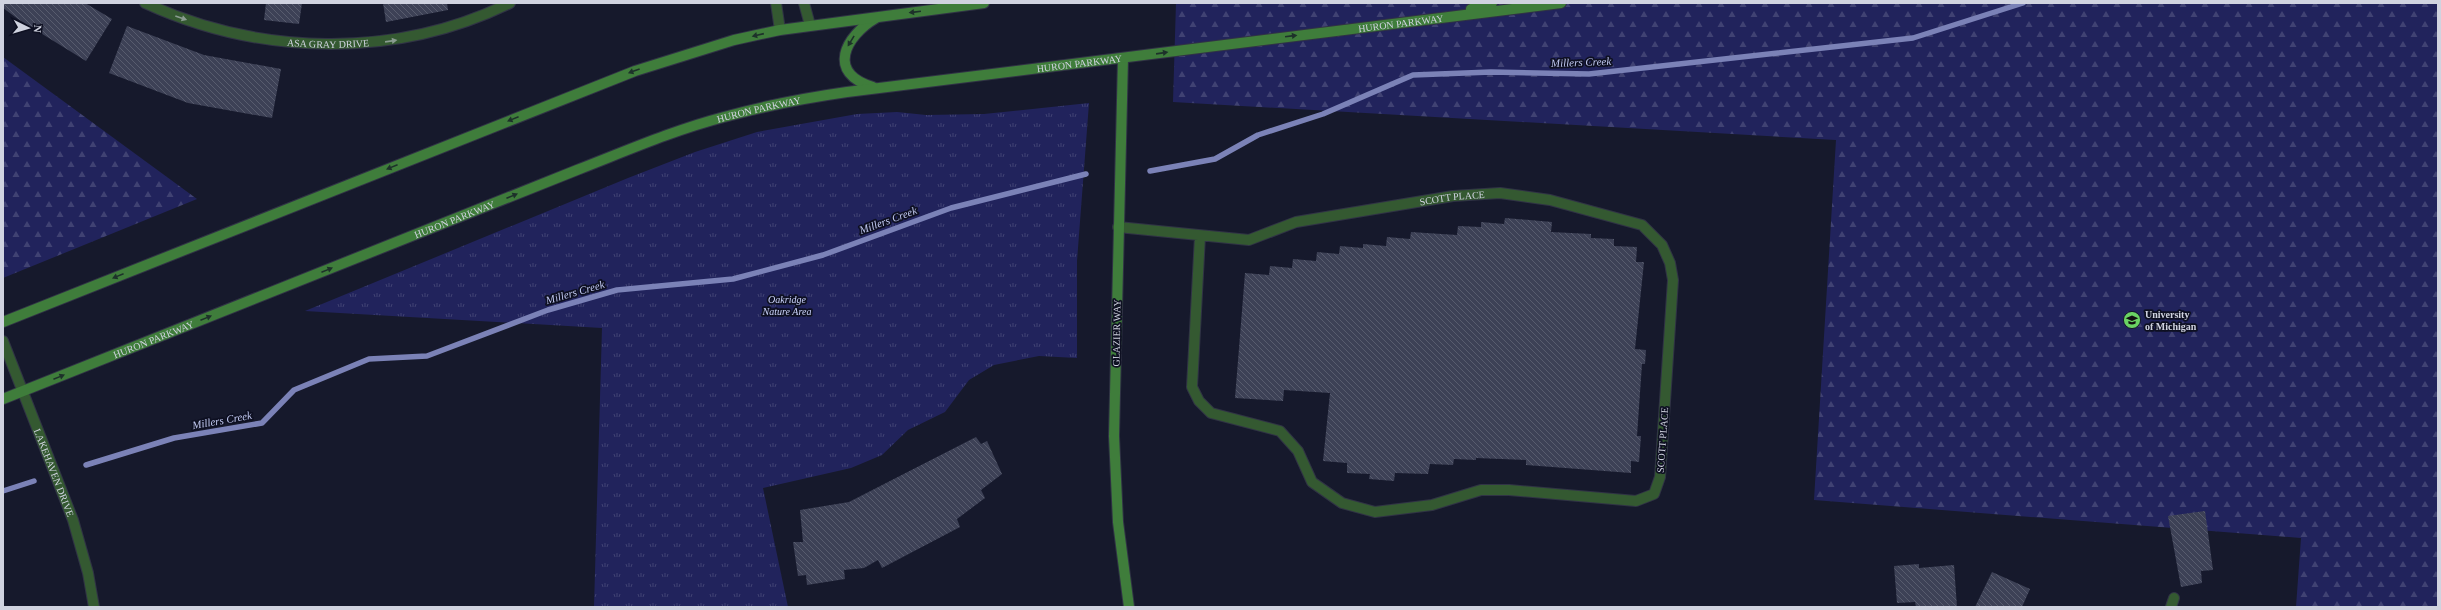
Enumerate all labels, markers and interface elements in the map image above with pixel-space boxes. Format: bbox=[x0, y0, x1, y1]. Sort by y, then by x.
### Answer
north arrow bbox=[8, 8, 48, 48]
one-way arrow bbox=[909, 8, 921, 15]
street label: HURON PARKWAY bbox=[1358, 13, 1444, 34]
one-way arrow bbox=[175, 15, 187, 21]
text: N bbox=[32, 24, 44, 33]
one-way arrow bbox=[752, 32, 764, 38]
one-way arrow bbox=[1284, 33, 1297, 39]
one-way arrow bbox=[847, 35, 854, 47]
street label: ASA GRAY DRIVE bbox=[287, 37, 370, 50]
one-way arrow bbox=[385, 37, 397, 44]
one-way arrow bbox=[1156, 50, 1168, 56]
street label: HURON PARKWAY bbox=[1036, 53, 1123, 74]
water label: Millers Creek bbox=[1550, 55, 1612, 69]
one-way arrow bbox=[627, 69, 639, 75]
street label: HURON PARKWAY bbox=[716, 95, 802, 125]
one-way arrow bbox=[506, 117, 518, 123]
one-way arrow bbox=[385, 165, 397, 171]
street label: SCOTT PLACE bbox=[1419, 189, 1485, 207]
one-way arrow bbox=[507, 192, 519, 198]
street label: HURON PARKWAY bbox=[413, 198, 496, 240]
water label: Millers Creek bbox=[857, 204, 919, 236]
one-way arrow bbox=[321, 267, 332, 273]
one-way arrow bbox=[112, 274, 124, 280]
water label: Millers Creek bbox=[543, 278, 607, 306]
park label: Oakridge Nature Area bbox=[762, 294, 811, 317]
street label: GLAZIER WAY bbox=[1110, 299, 1123, 367]
place label: University of Michigan bbox=[2145, 309, 2197, 332]
school or university icon: University of Michigan bbox=[2122, 310, 2142, 330]
one-way arrow bbox=[200, 315, 211, 321]
street label: HURON PARKWAY bbox=[112, 318, 196, 360]
one-way arrow bbox=[54, 373, 66, 379]
street label: SCOTT PLACE bbox=[1655, 407, 1670, 473]
water label: Millers Creek bbox=[190, 409, 254, 431]
street label: LAKEHAVEN DRIVE bbox=[32, 427, 76, 518]

